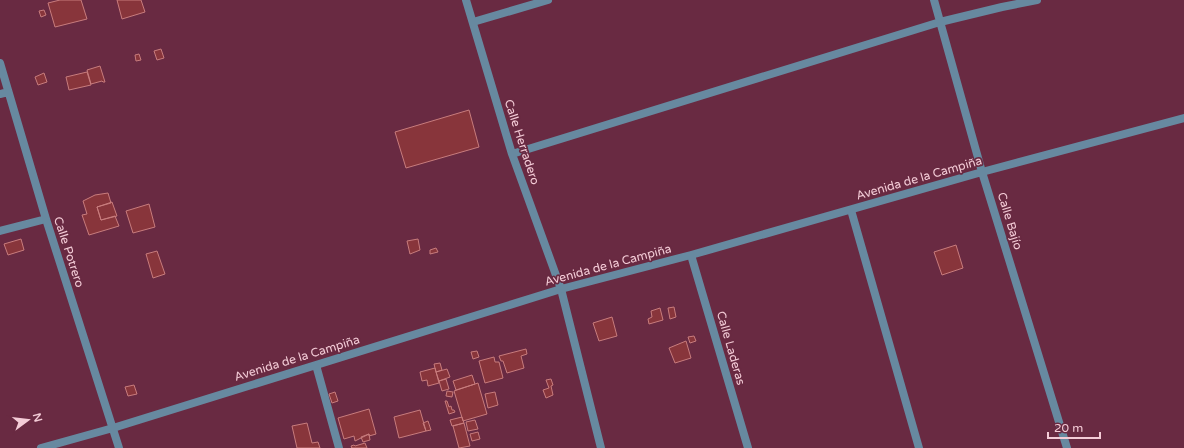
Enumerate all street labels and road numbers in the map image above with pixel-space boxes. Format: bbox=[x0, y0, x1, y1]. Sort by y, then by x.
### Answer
street label: Calle Herradero bbox=[502, 98, 542, 186]
street label: Avenida de la Campiña bbox=[854, 153, 984, 203]
street label: Calle Bajío bbox=[995, 191, 1025, 251]
street label: Calle Potrero bbox=[51, 215, 87, 289]
street label: Avenida de la Campiña bbox=[543, 241, 673, 289]
street label: Calle Laderas bbox=[714, 309, 748, 387]
street label: Avenida de la Campiña bbox=[233, 332, 361, 384]

